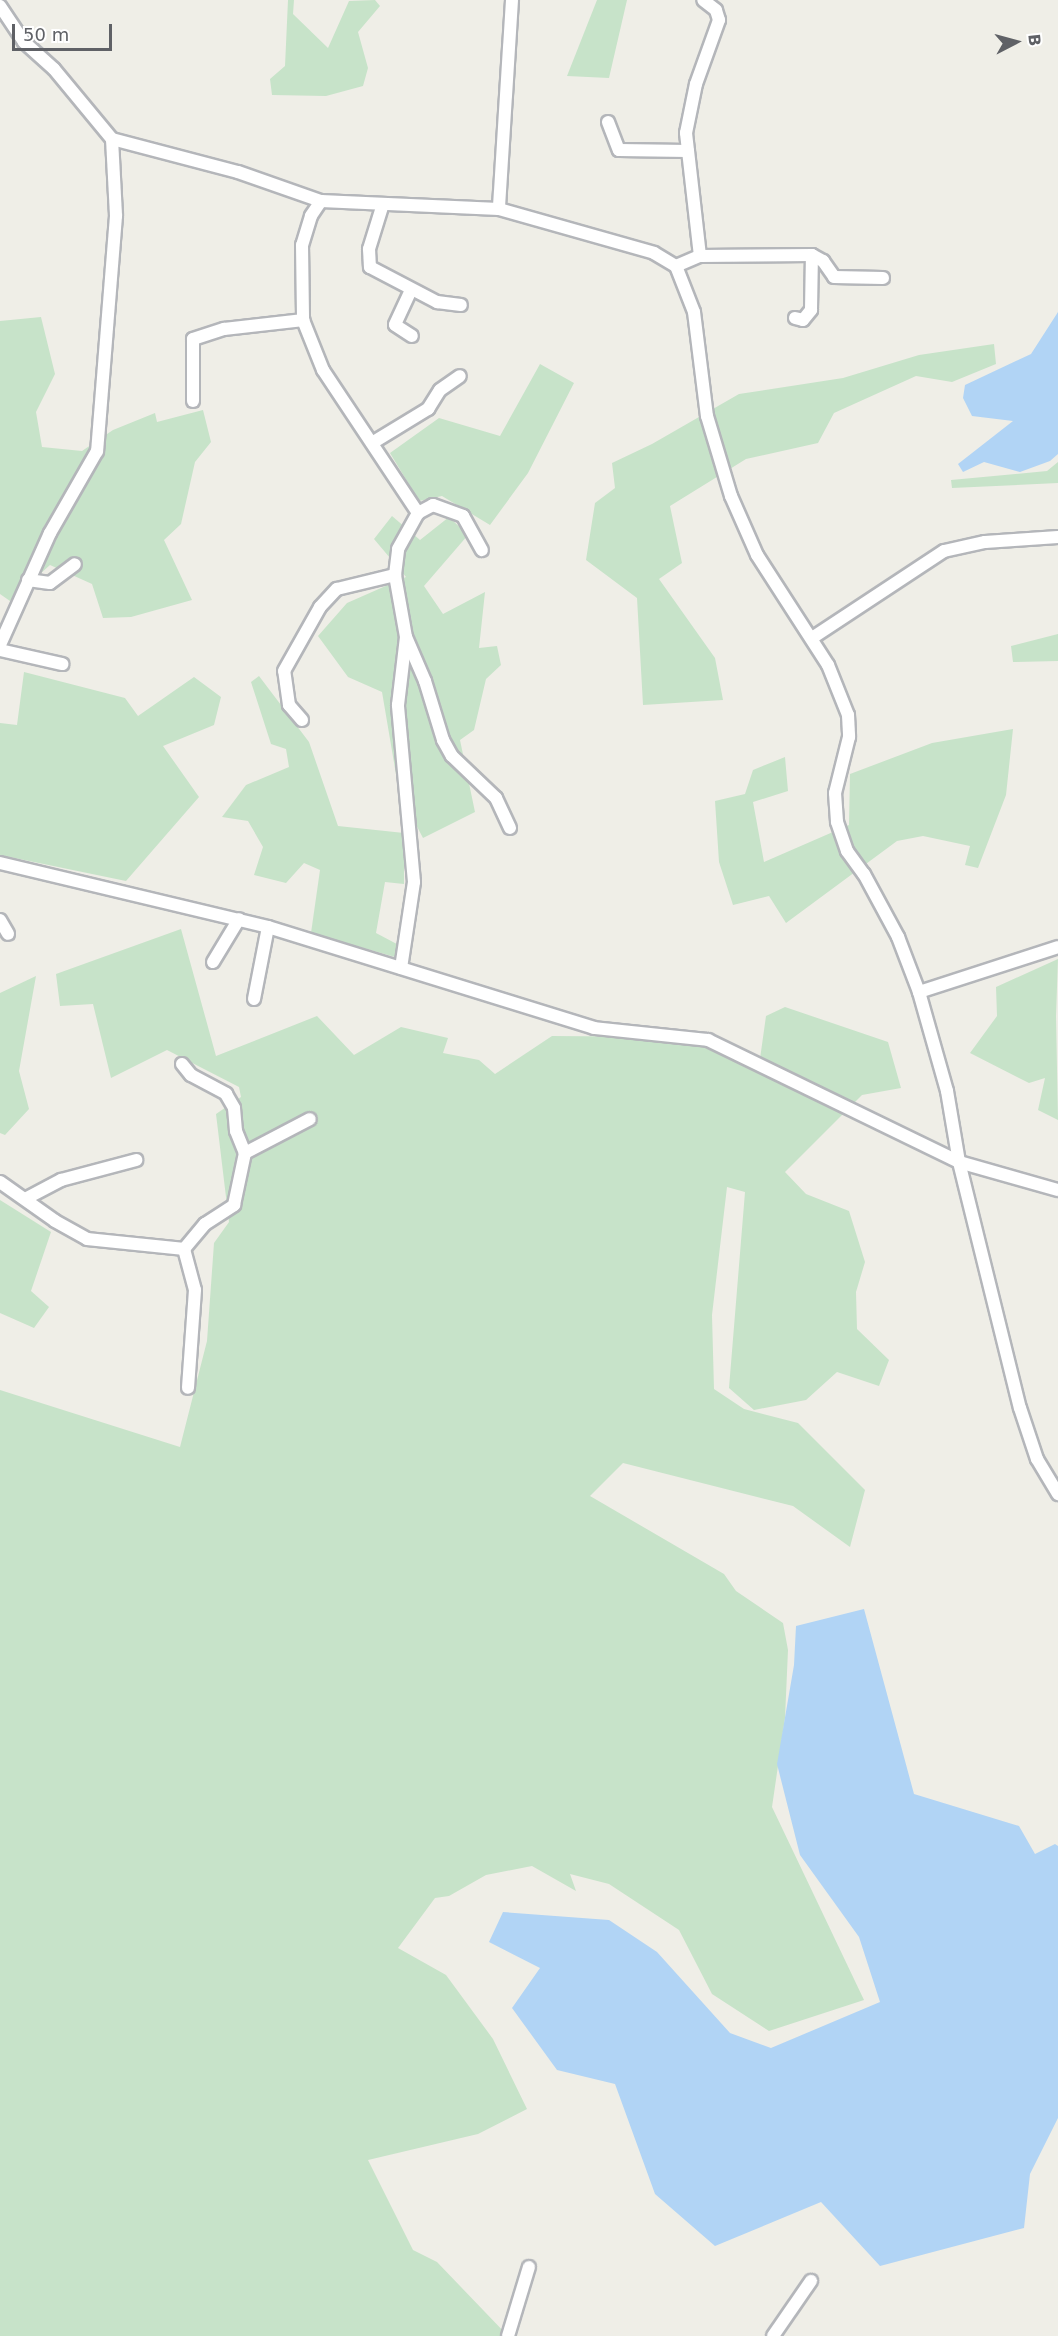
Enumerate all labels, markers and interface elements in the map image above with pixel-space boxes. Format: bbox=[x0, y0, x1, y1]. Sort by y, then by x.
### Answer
scale bar bbox=[15, 12, 116, 50]
north arrow bbox=[986, 12, 1046, 72]
text: 50 m bbox=[23, 24, 69, 45]
text: B bbox=[1024, 33, 1044, 47]

